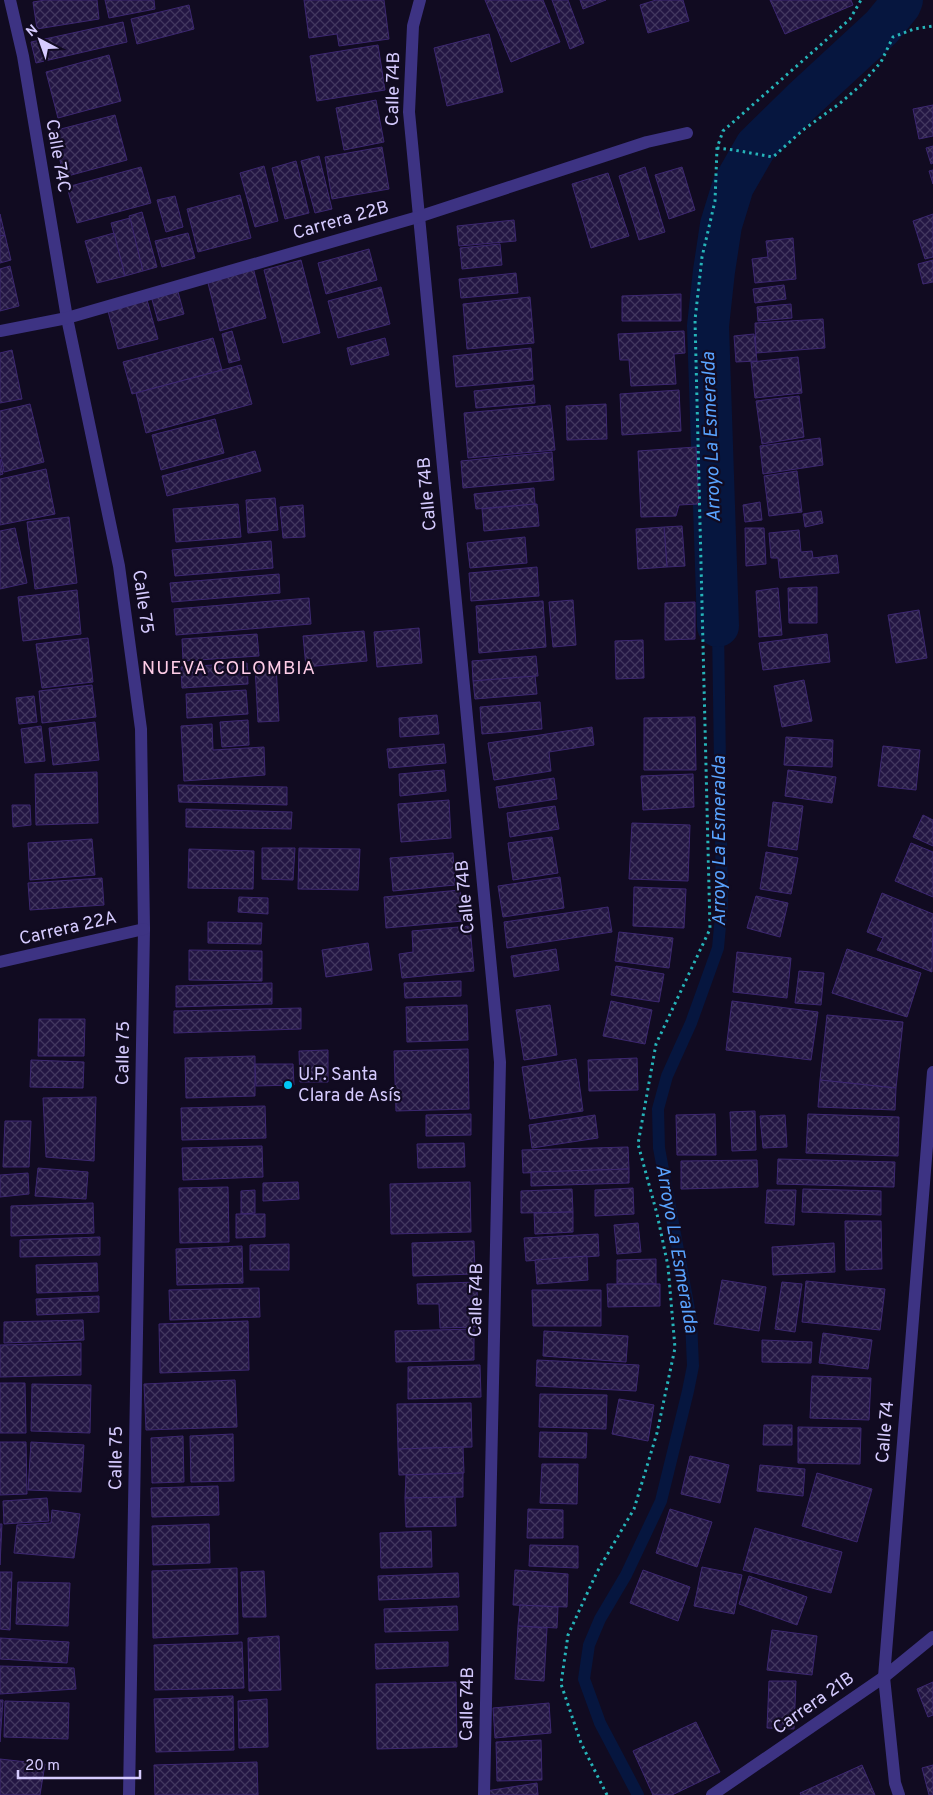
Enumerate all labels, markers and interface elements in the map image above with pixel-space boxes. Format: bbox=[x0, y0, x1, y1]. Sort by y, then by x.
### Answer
north arrow bbox=[15, 15, 65, 65]
text: N bbox=[23, 22, 42, 41]
street label: Calle 74B bbox=[382, 52, 406, 126]
street label: Calle 74C bbox=[39, 117, 75, 195]
street label: Carrera 22B bbox=[290, 196, 392, 246]
water label: Arroyo La Esmeralda bbox=[697, 351, 727, 523]
street label: Calle 74B bbox=[413, 456, 443, 532]
street label: Calle 75 bbox=[126, 569, 158, 635]
district label: NUEVA COLOMBIA bbox=[142, 657, 316, 681]
water label: Arroyo La Esmeralda bbox=[708, 756, 732, 926]
street label: Calle 74B bbox=[451, 859, 481, 935]
street label: Carrera 22A bbox=[17, 907, 119, 951]
street label: Calle 75 bbox=[112, 1021, 136, 1085]
place label: U.P. Santa Clara de Asís bbox=[298, 1064, 401, 1108]
marker: U.P. Santa Clara de Asís bbox=[282, 1079, 294, 1091]
water label: Arroyo La Esmeralda bbox=[649, 1163, 703, 1335]
street label: Calle 74B bbox=[465, 1263, 489, 1337]
street label: Calle 74 bbox=[872, 1400, 900, 1464]
street label: Calle 75 bbox=[105, 1426, 129, 1490]
street label: Calle 74B bbox=[456, 1667, 480, 1741]
street label: Carrera 21B bbox=[769, 1667, 859, 1741]
scale bar bbox=[18, 1748, 140, 1780]
text: 20 m bbox=[25, 1757, 60, 1776]

